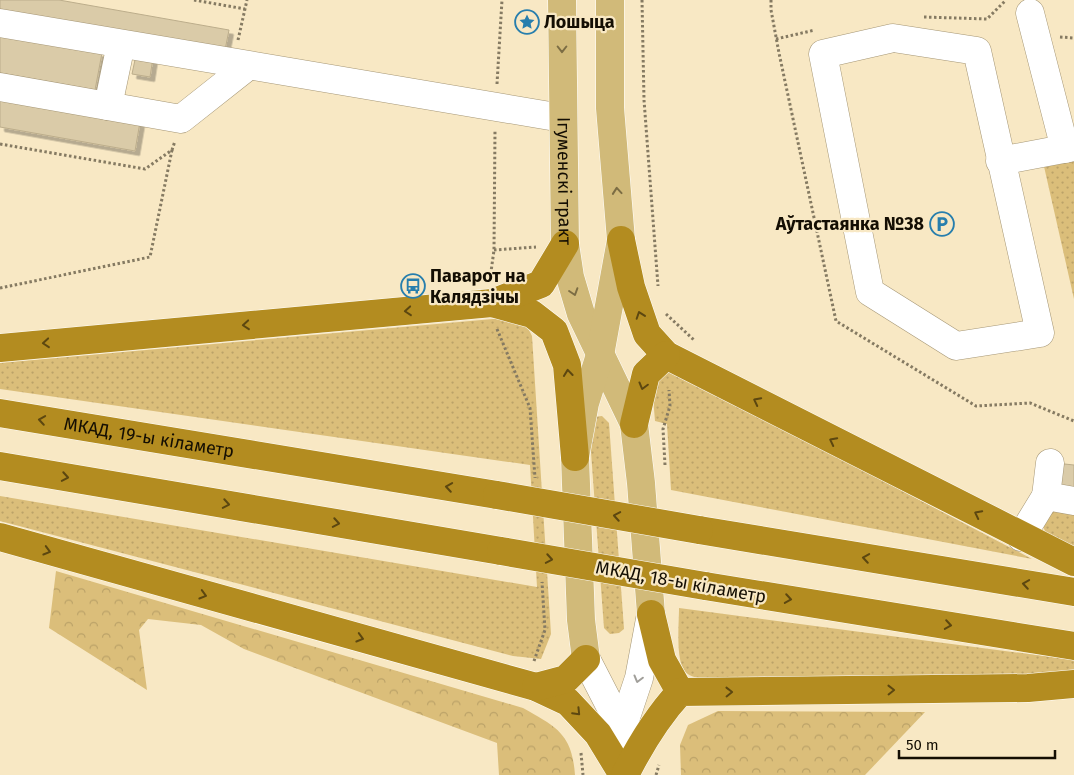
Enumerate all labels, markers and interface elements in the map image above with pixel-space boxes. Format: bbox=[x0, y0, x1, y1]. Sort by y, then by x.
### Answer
place icon: Лошыца bbox=[514, 9, 540, 35]
place label: Лошыца bbox=[544, 11, 615, 33]
one-way arrow bbox=[557, 45, 567, 53]
street label: Ігуменскі тракт bbox=[552, 117, 576, 246]
one-way arrow bbox=[612, 187, 623, 195]
parking icon: Аўтастаянка №38 bbox=[929, 211, 955, 237]
place label: Аўтастаянка №38 bbox=[775, 213, 924, 235]
place label: Паварот на Калядзічы bbox=[430, 265, 526, 308]
bus stop icon: Паварот на Калядзічы bbox=[400, 273, 426, 299]
one-way arrow bbox=[568, 287, 578, 295]
one-way arrow bbox=[404, 305, 412, 316]
one-way arrow bbox=[636, 311, 646, 319]
one-way arrow bbox=[242, 319, 250, 330]
one-way arrow bbox=[42, 338, 50, 349]
one-way arrow bbox=[563, 369, 574, 377]
one-way arrow bbox=[639, 381, 649, 389]
one-way arrow bbox=[753, 397, 762, 407]
street label: МКАД, 19-ы кіламетр bbox=[62, 413, 236, 462]
one-way arrow bbox=[38, 416, 47, 426]
one-way arrow bbox=[829, 437, 838, 447]
one-way arrow bbox=[61, 472, 70, 482]
one-way arrow bbox=[444, 482, 452, 493]
one-way arrow bbox=[221, 499, 230, 509]
one-way arrow bbox=[974, 510, 983, 520]
one-way arrow bbox=[613, 511, 621, 521]
one-way arrow bbox=[331, 518, 340, 528]
one-way arrow bbox=[42, 546, 50, 556]
one-way arrow bbox=[861, 553, 870, 563]
one-way arrow bbox=[544, 554, 553, 564]
street label: МКАД, 18-ы кіламетр bbox=[594, 556, 768, 608]
one-way arrow bbox=[1022, 579, 1030, 590]
one-way arrow bbox=[199, 589, 208, 600]
one-way arrow bbox=[784, 594, 792, 604]
one-way arrow bbox=[944, 620, 953, 630]
one-way arrow bbox=[355, 633, 363, 643]
one-way arrow bbox=[633, 675, 644, 683]
one-way arrow bbox=[888, 685, 895, 695]
one-way arrow bbox=[725, 686, 733, 697]
one-way arrow bbox=[571, 706, 580, 715]
scale bar bbox=[899, 728, 1055, 760]
text: 50 m bbox=[906, 736, 939, 754]

